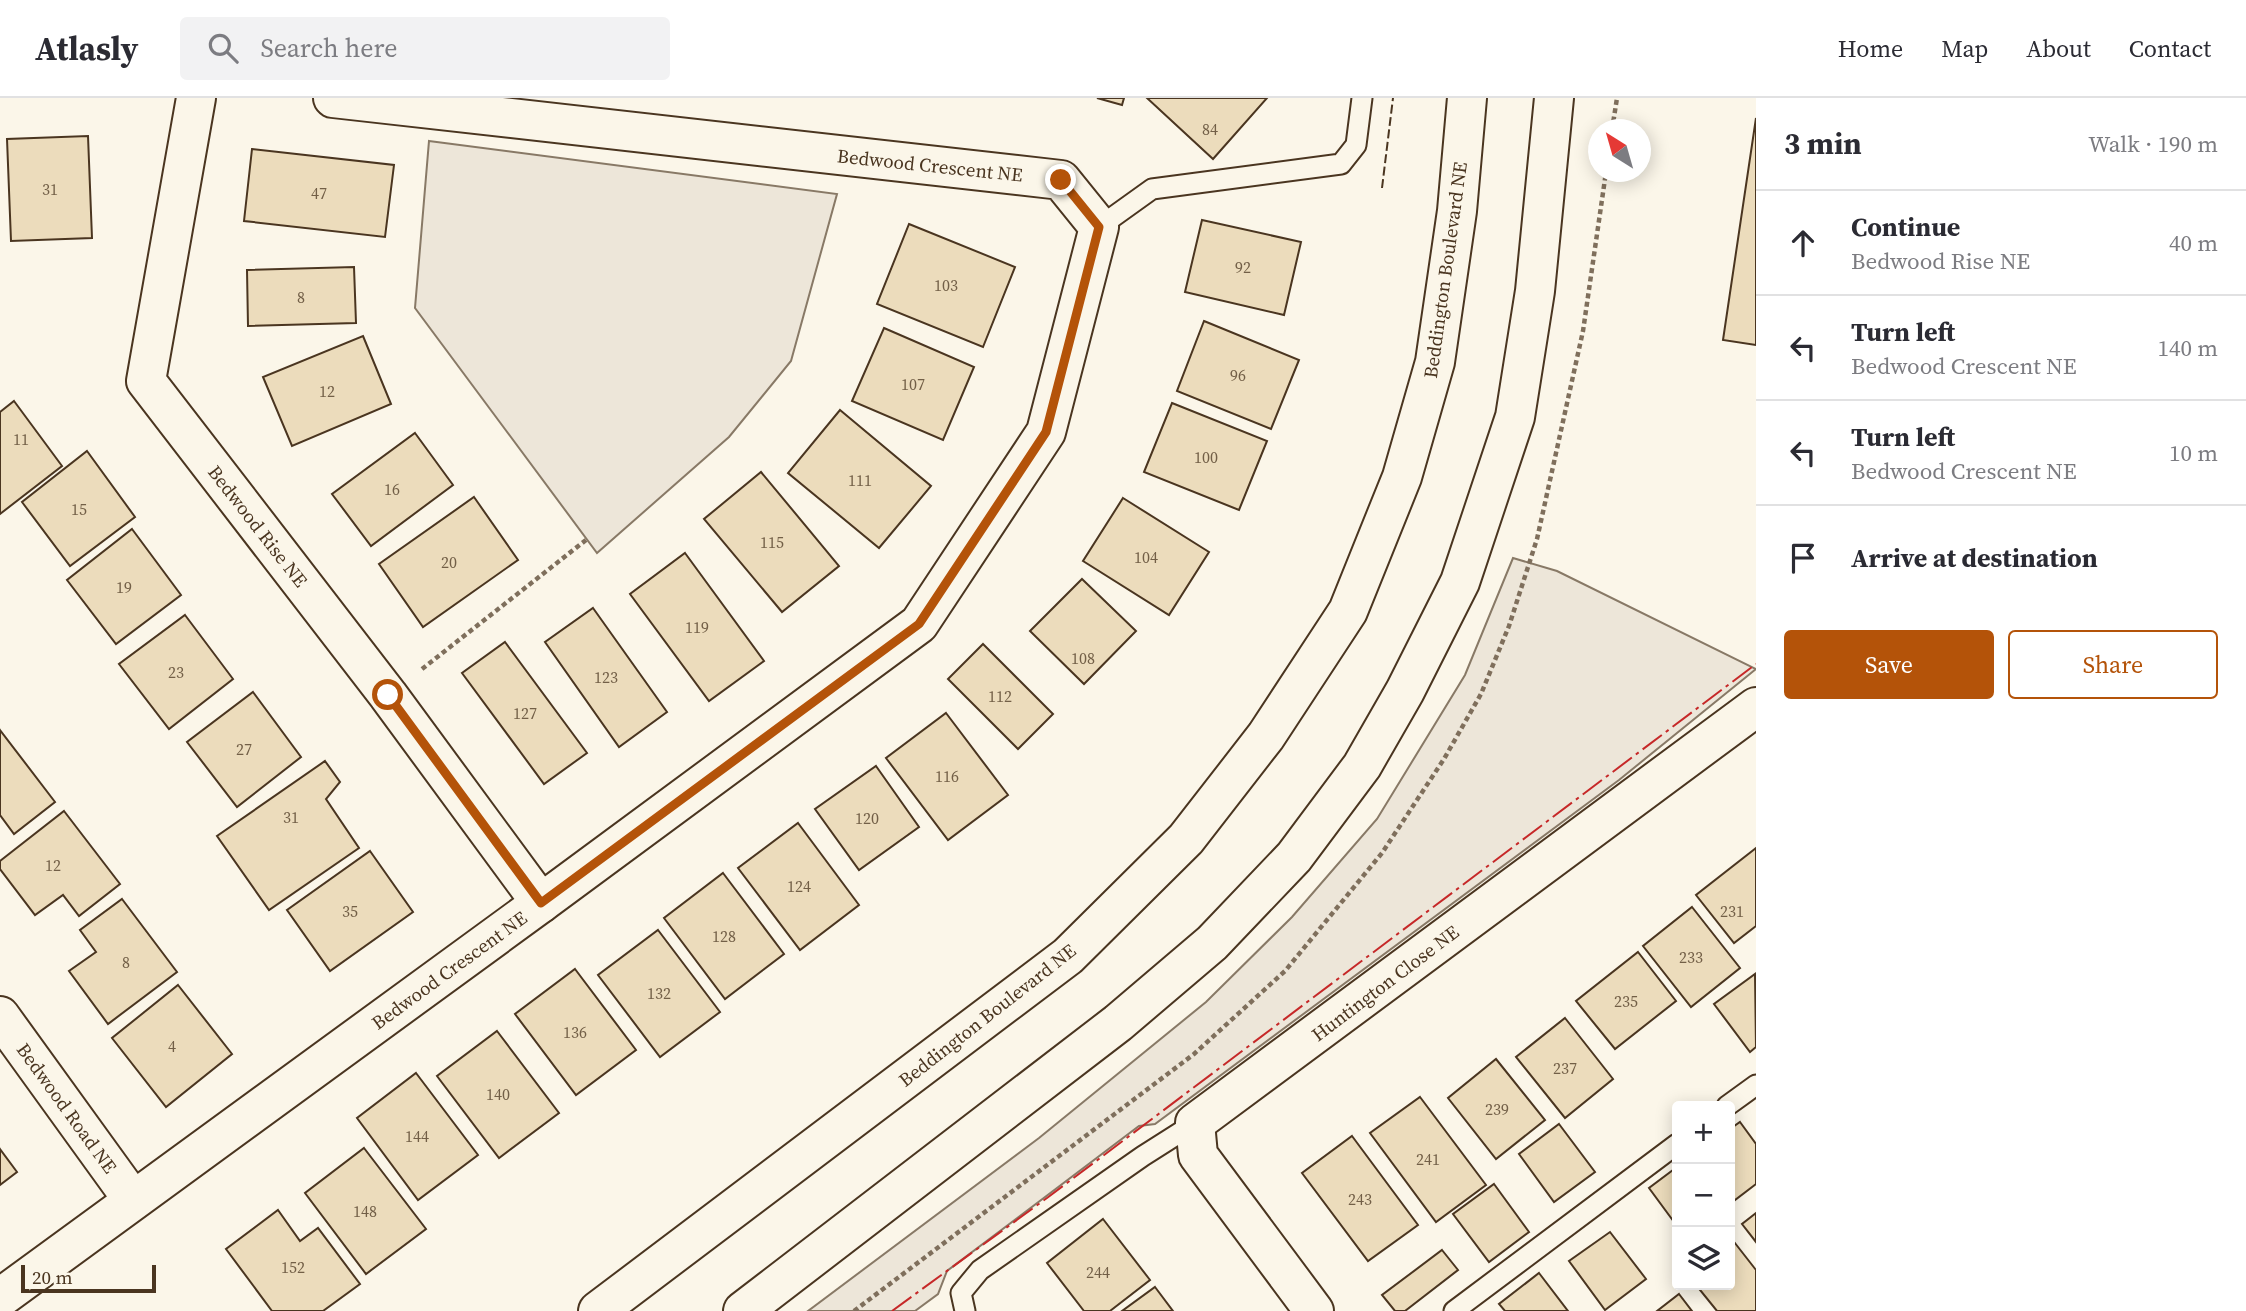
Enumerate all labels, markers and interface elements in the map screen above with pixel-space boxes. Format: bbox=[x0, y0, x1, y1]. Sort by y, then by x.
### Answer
search box bbox=[180, 17, 670, 80]
text: Atlasly bbox=[35, 26, 138, 71]
icon: search bbox=[204, 29, 242, 67]
text: Search here bbox=[260, 30, 398, 66]
text: Home bbox=[1838, 32, 1903, 65]
text: Map bbox=[1941, 32, 1988, 65]
text: About bbox=[2026, 32, 2091, 65]
text: Contact bbox=[2129, 32, 2211, 65]
house number: 84 bbox=[1202, 118, 1218, 140]
north arrow bbox=[1588, 119, 1651, 182]
text: 3 min bbox=[1784, 123, 1862, 164]
text: Walk · 190 m bbox=[2088, 128, 2218, 160]
street label: Bedwood Crescent NE bbox=[836, 142, 1024, 188]
street label: Beddington Boulevard NE bbox=[1417, 160, 1473, 380]
route end bbox=[1045, 164, 1076, 195]
house number: 31 bbox=[42, 178, 58, 200]
house number: 47 bbox=[311, 182, 327, 204]
text: Continue bbox=[1851, 209, 1960, 245]
icon: ahead bbox=[1784, 224, 1822, 262]
text: 40 m bbox=[2169, 227, 2218, 259]
text: Bedwood Rise NE bbox=[1851, 245, 2030, 277]
house number: 92 bbox=[1235, 256, 1251, 278]
house number: 103 bbox=[934, 274, 958, 296]
house number: 8 bbox=[297, 286, 305, 308]
text: Turn left bbox=[1851, 314, 1955, 350]
icon: left bbox=[1784, 329, 1822, 367]
text: 140 m bbox=[2157, 332, 2218, 364]
text: Bedwood Crescent NE bbox=[1851, 350, 2077, 382]
house number: 96 bbox=[1230, 364, 1246, 386]
house number: 107 bbox=[901, 373, 925, 395]
house number: 12 bbox=[319, 380, 335, 402]
text: Turn left bbox=[1851, 419, 1955, 455]
house number: 11 bbox=[13, 428, 29, 450]
icon: left bbox=[1784, 434, 1822, 472]
text: 10 m bbox=[2169, 437, 2218, 469]
house number: 100 bbox=[1194, 446, 1218, 468]
text: Bedwood Crescent NE bbox=[1851, 455, 2077, 487]
street label: Bedwood Rise NE bbox=[202, 460, 314, 592]
house number: 111 bbox=[848, 469, 872, 491]
house number: 16 bbox=[384, 478, 400, 500]
house number: 15 bbox=[71, 498, 87, 520]
house number: 115 bbox=[760, 531, 784, 553]
icon: arrive bbox=[1784, 539, 1822, 577]
text: Arrive at destination bbox=[1851, 540, 2098, 576]
house number: 104 bbox=[1134, 546, 1158, 568]
house number: 20 bbox=[441, 551, 457, 573]
house number: 19 bbox=[116, 576, 132, 598]
house number: 119 bbox=[685, 616, 709, 638]
button: Save bbox=[1784, 630, 1994, 699]
button: Share bbox=[2008, 630, 2218, 699]
house number: 108 bbox=[1071, 647, 1095, 669]
house number: 23 bbox=[168, 661, 184, 683]
house number: 123 bbox=[594, 666, 618, 688]
route start bbox=[372, 679, 403, 710]
house number: 112 bbox=[988, 685, 1012, 707]
house number: 127 bbox=[513, 702, 537, 724]
house number: 27 bbox=[236, 738, 252, 760]
house number: 116 bbox=[935, 765, 959, 787]
house number: 31 bbox=[283, 806, 299, 828]
house number: 120 bbox=[855, 807, 879, 829]
house number: 12 bbox=[45, 854, 61, 876]
house number: 124 bbox=[787, 875, 811, 897]
house number: 35 bbox=[342, 900, 358, 922]
house number: 231 bbox=[1720, 900, 1744, 922]
street label: Bedwood Crescent NE bbox=[366, 905, 532, 1035]
street label: Huntington Close NE bbox=[1306, 919, 1464, 1047]
house number: 128 bbox=[712, 925, 736, 947]
street label: Beddington Boulevard NE bbox=[893, 938, 1081, 1092]
house number: 233 bbox=[1679, 946, 1703, 968]
house number: 8 bbox=[122, 951, 130, 973]
house number: 132 bbox=[647, 982, 671, 1004]
house number: 235 bbox=[1614, 990, 1638, 1012]
house number: 136 bbox=[563, 1021, 587, 1043]
house number: 4 bbox=[168, 1035, 176, 1057]
street label: Bedwood Road NE bbox=[11, 1038, 123, 1178]
house number: 237 bbox=[1553, 1057, 1577, 1079]
house number: 140 bbox=[486, 1083, 510, 1105]
house number: 239 bbox=[1485, 1098, 1509, 1120]
map controls bbox=[1672, 1101, 1735, 1290]
button: + bbox=[1672, 1101, 1735, 1164]
house number: 144 bbox=[405, 1125, 429, 1147]
house number: 241 bbox=[1416, 1148, 1440, 1170]
button: − bbox=[1672, 1164, 1735, 1227]
house number: 243 bbox=[1348, 1188, 1372, 1210]
house number: 148 bbox=[353, 1200, 377, 1222]
button: layers bbox=[1672, 1227, 1735, 1290]
house number: 152 bbox=[281, 1256, 305, 1278]
house number: 244 bbox=[1086, 1261, 1110, 1283]
scale bar bbox=[21, 1262, 156, 1294]
text: 20 m bbox=[32, 1264, 73, 1290]

